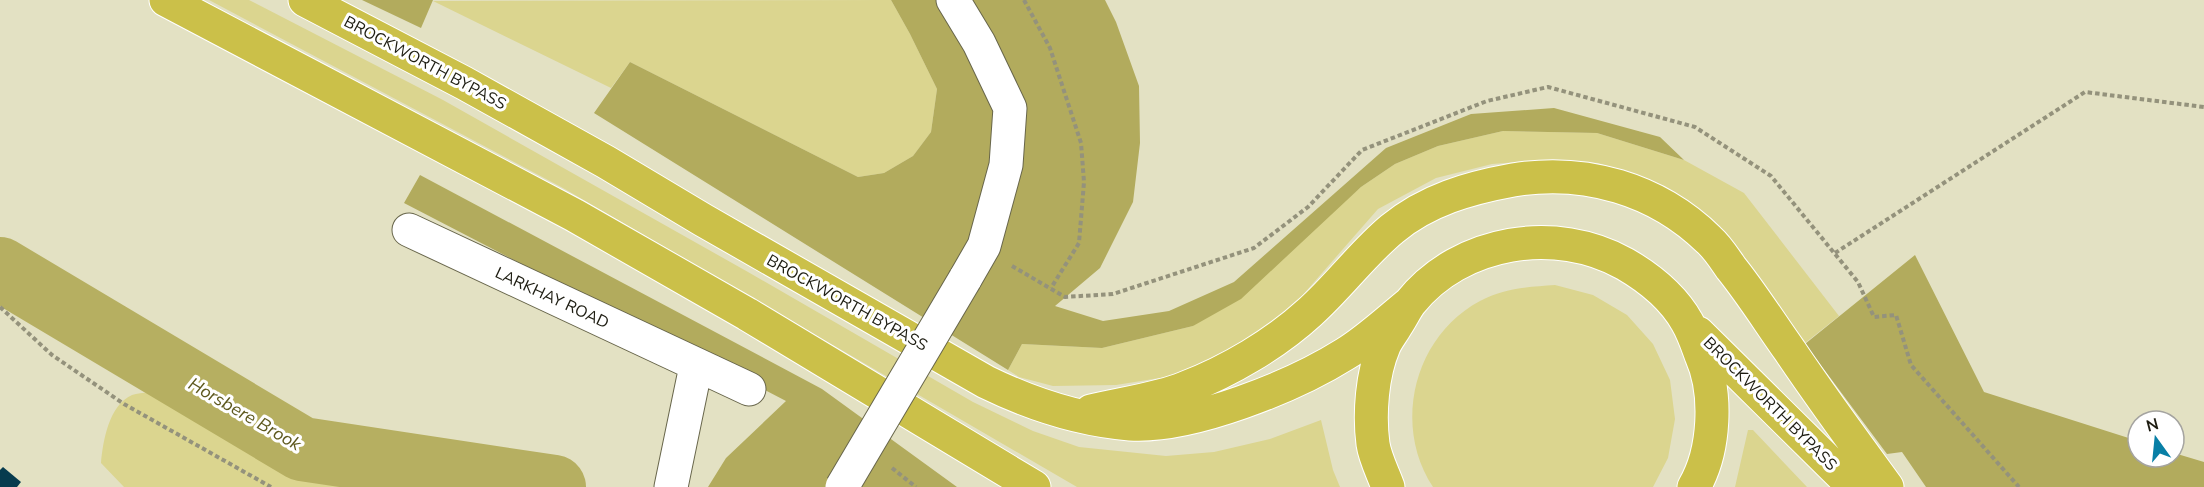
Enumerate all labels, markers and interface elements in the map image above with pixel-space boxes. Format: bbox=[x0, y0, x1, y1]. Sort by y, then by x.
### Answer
street label: BROCKWORTH BYPASS bbox=[340, 11, 510, 115]
street label: BROCKWORTH BYPASS bbox=[763, 250, 932, 357]
street label: LARKHAY ROAD bbox=[491, 262, 613, 334]
street label: BROCKWORTH BYPASS bbox=[1698, 332, 1842, 476]
water label: Horsbere Brook bbox=[184, 372, 307, 457]
north arrow bbox=[2126, 409, 2186, 469]
text: N bbox=[2144, 413, 2161, 438]

